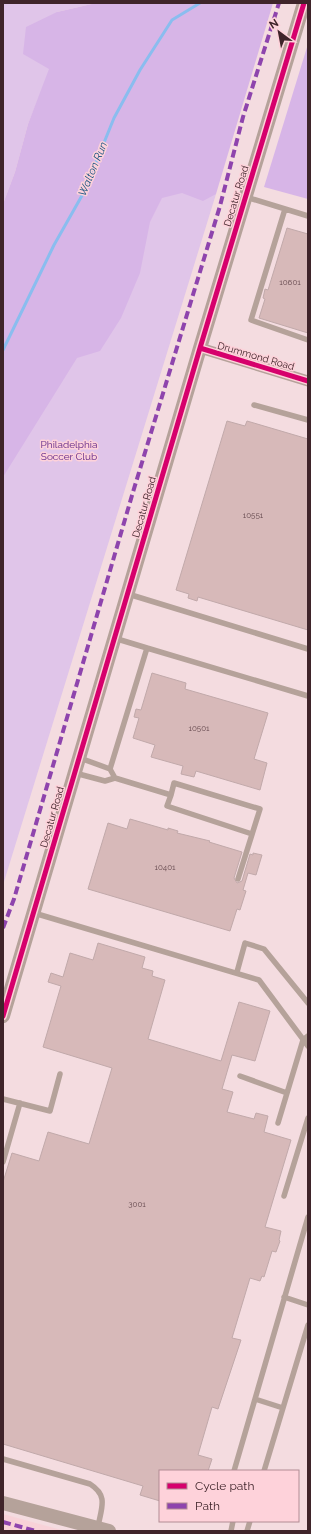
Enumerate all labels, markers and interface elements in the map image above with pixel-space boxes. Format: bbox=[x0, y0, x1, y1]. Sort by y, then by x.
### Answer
north arrow bbox=[259, 12, 299, 52]
text: N bbox=[267, 16, 281, 32]
water label: Walton Run bbox=[76, 140, 110, 198]
street label: Decatur Road bbox=[222, 164, 250, 228]
house number: 10601 bbox=[279, 277, 301, 287]
street label: Drummond Road bbox=[216, 340, 296, 372]
park label: Philadelphia Soccer Club bbox=[41, 439, 97, 462]
street label: Decatur Road bbox=[130, 475, 158, 539]
house number: 10551 bbox=[243, 510, 264, 520]
house number: 10501 bbox=[189, 723, 210, 733]
street label: Decatur Road bbox=[38, 785, 66, 849]
house number: 10401 bbox=[154, 862, 176, 872]
house number: 3001 bbox=[128, 1199, 146, 1209]
legend bbox=[159, 1470, 299, 1522]
text: Cycle path bbox=[195, 1479, 254, 1493]
text: Path bbox=[195, 1499, 220, 1513]

